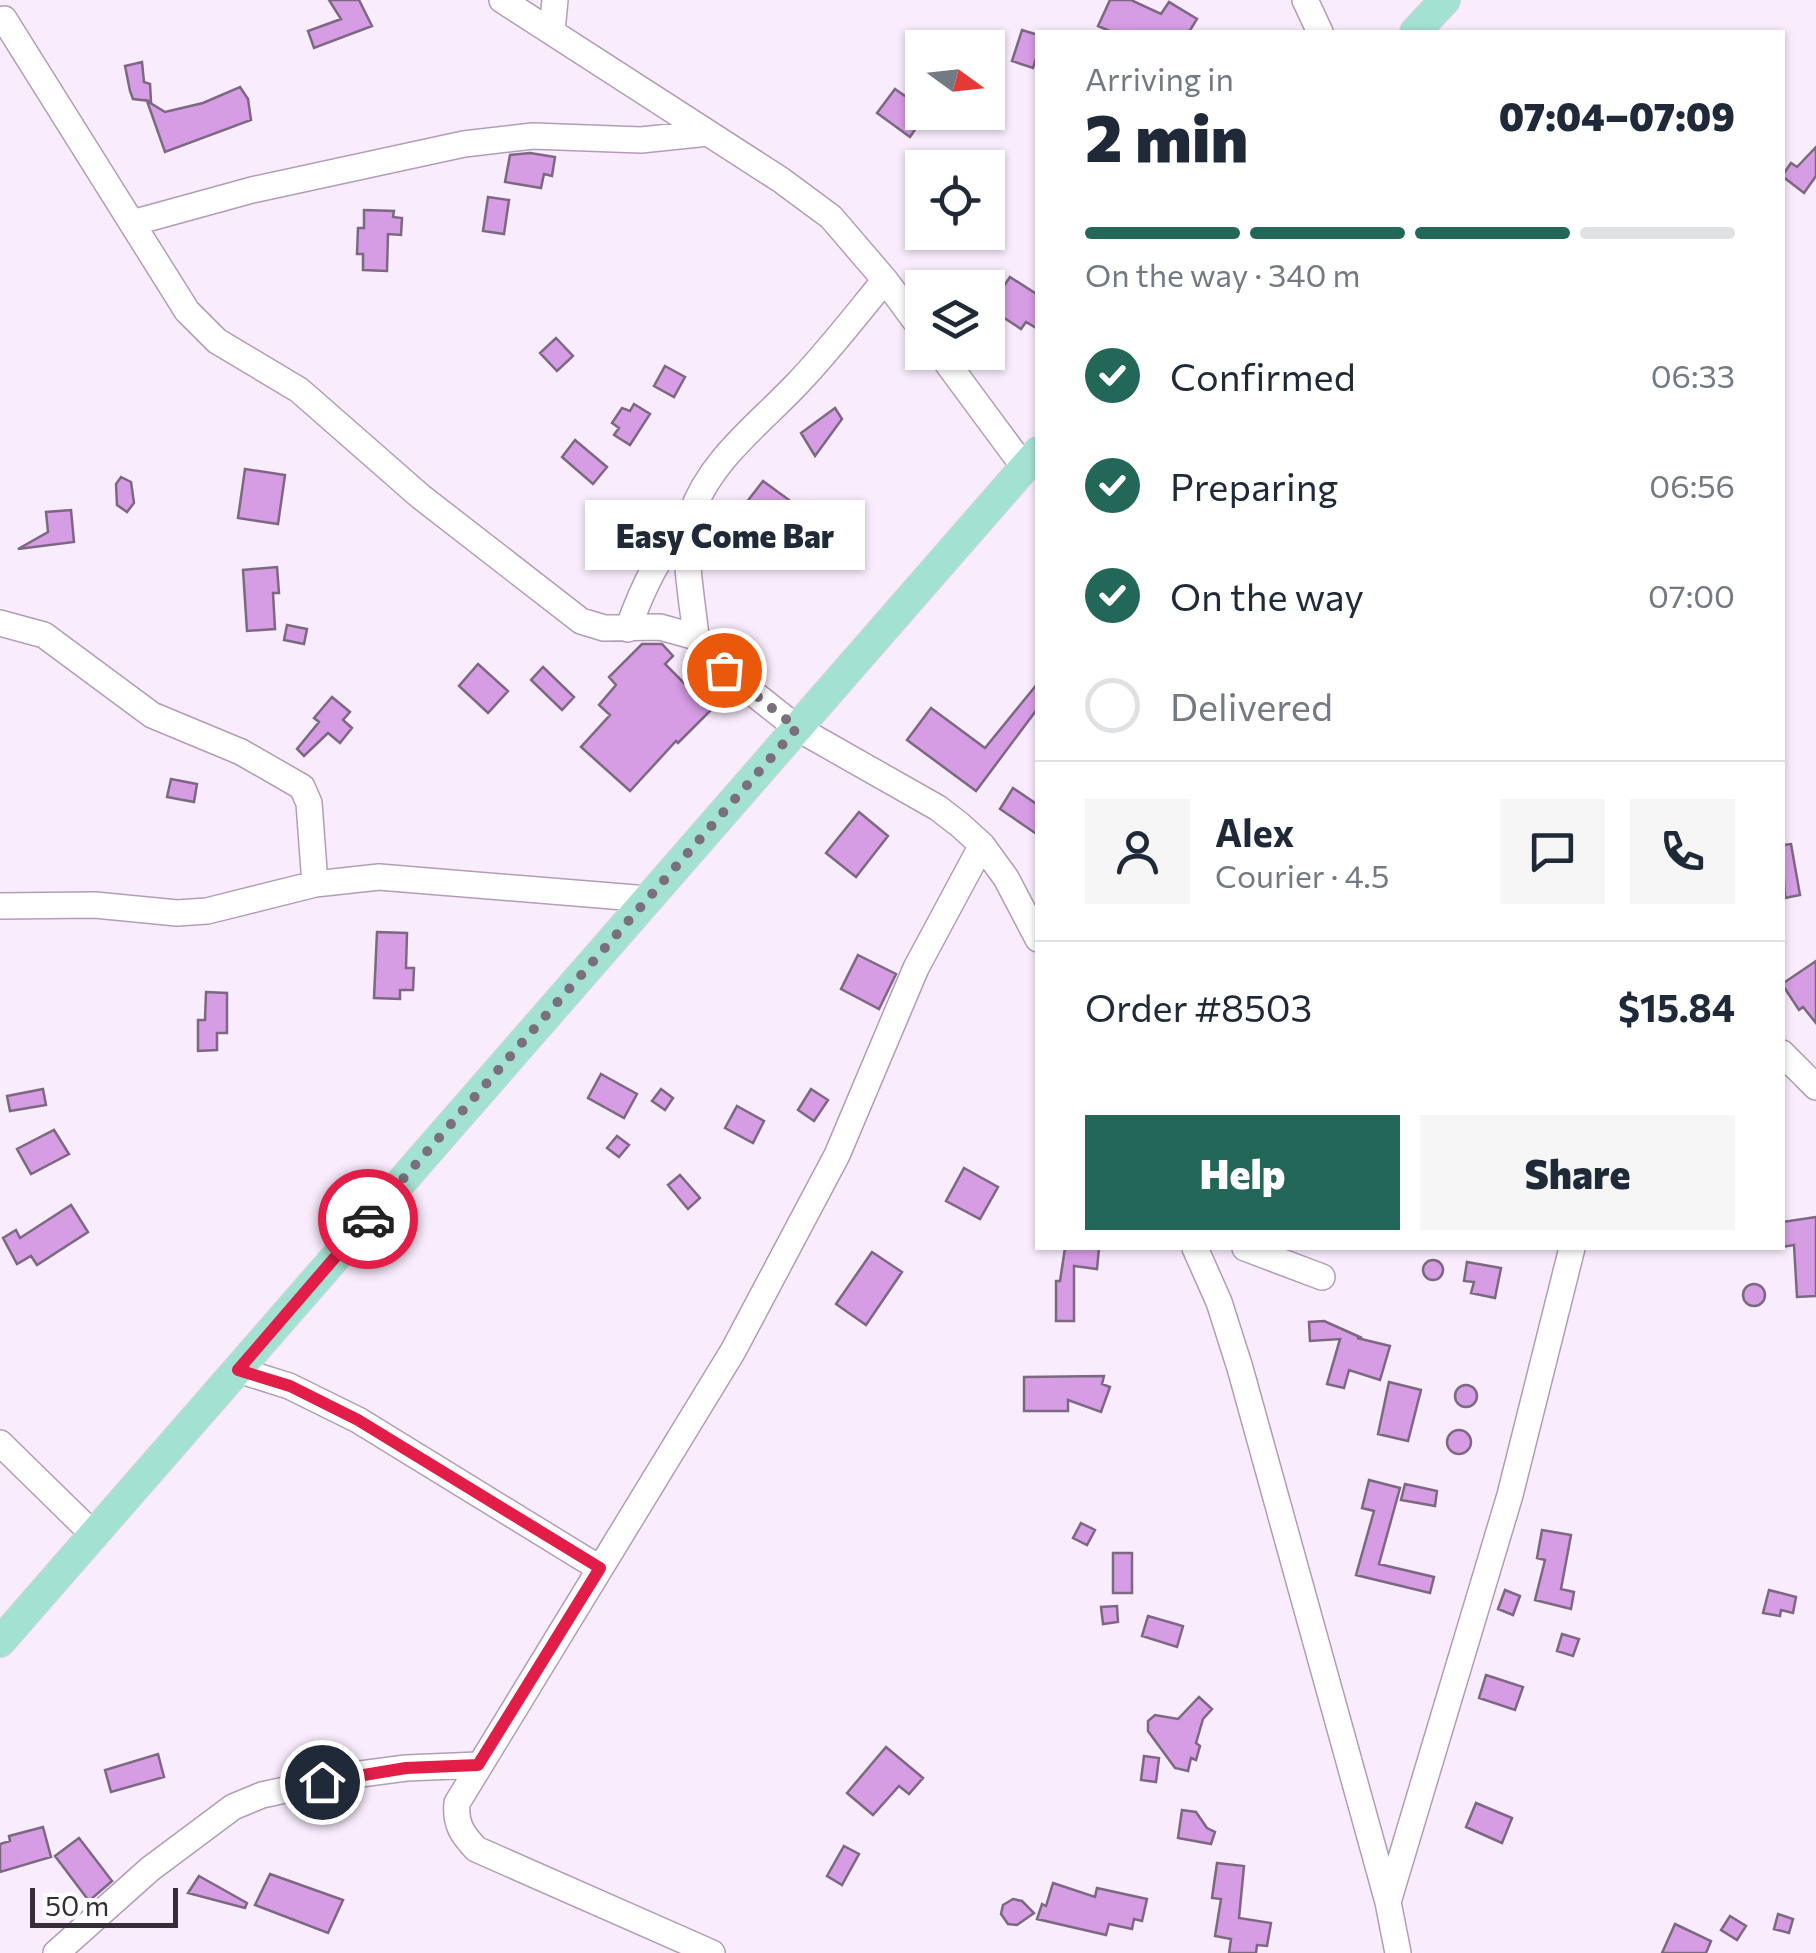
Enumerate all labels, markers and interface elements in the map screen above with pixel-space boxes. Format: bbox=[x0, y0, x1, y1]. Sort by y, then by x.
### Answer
north arrow bbox=[905, 30, 1005, 130]
map controls bbox=[905, 30, 1005, 370]
text: Arriving in bbox=[1085, 58, 1234, 98]
text: 07:04–07:09 bbox=[1499, 92, 1735, 139]
text: 2 min bbox=[1085, 96, 1248, 175]
button: locate bbox=[905, 150, 1005, 250]
text: On the way · 340 m bbox=[1085, 254, 1361, 294]
button: layers bbox=[905, 270, 1005, 370]
icon: check bbox=[1085, 348, 1140, 403]
text: Confirmed bbox=[1170, 352, 1356, 399]
text: 06:33 bbox=[1651, 355, 1735, 395]
icon: check bbox=[1085, 458, 1140, 513]
text: Preparing bbox=[1170, 462, 1338, 509]
text: 06:56 bbox=[1649, 465, 1735, 505]
callout: Easy Come Bar bbox=[584, 500, 864, 570]
text: Easy Come Bar bbox=[616, 515, 834, 555]
icon: check bbox=[1085, 568, 1140, 623]
text: On the way bbox=[1170, 572, 1364, 619]
text: 07:00 bbox=[1648, 575, 1735, 615]
pin bbox=[682, 628, 767, 713]
icon: bag bbox=[697, 643, 752, 698]
text: Delivered bbox=[1170, 682, 1333, 729]
button: person bbox=[1085, 799, 1190, 904]
button: chat bbox=[1500, 799, 1605, 904]
button: phone bbox=[1630, 799, 1735, 904]
text: Alex bbox=[1215, 808, 1294, 855]
text: Courier · 4.5 bbox=[1215, 855, 1389, 895]
text: Order #8503 bbox=[1085, 983, 1312, 1030]
text: $15.84 bbox=[1618, 983, 1735, 1030]
button: Help bbox=[1085, 1115, 1400, 1230]
button: Share bbox=[1420, 1115, 1735, 1230]
courier bbox=[318, 1169, 418, 1269]
icon: car bbox=[341, 1192, 396, 1247]
pin bbox=[280, 1740, 365, 1825]
icon: home bbox=[295, 1755, 350, 1810]
scale bar bbox=[30, 1883, 178, 1928]
text: 50 m bbox=[45, 1888, 109, 1922]

